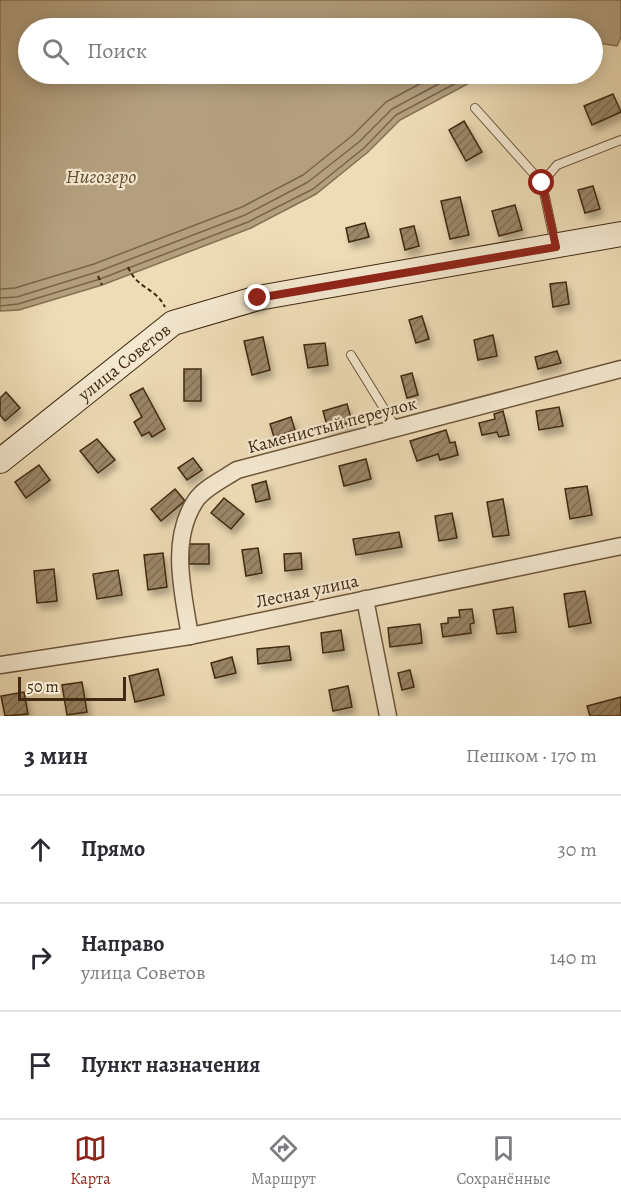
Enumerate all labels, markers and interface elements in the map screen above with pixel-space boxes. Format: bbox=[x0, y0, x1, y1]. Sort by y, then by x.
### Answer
search box bbox=[18, 18, 603, 84]
icon: search bbox=[39, 35, 72, 68]
text: Поиск bbox=[87, 36, 147, 66]
water label: Нигозеро bbox=[66, 163, 136, 190]
route start bbox=[528, 169, 554, 195]
route end bbox=[244, 284, 270, 310]
street label: улица Советов bbox=[72, 318, 176, 407]
street label: Каменистый переулок bbox=[245, 391, 419, 459]
street label: Лесная улица bbox=[253, 568, 361, 614]
scale bar bbox=[18, 674, 126, 702]
text: 50 m bbox=[27, 676, 59, 698]
text: 3 мин bbox=[24, 738, 88, 773]
text: Пешком · 170 m bbox=[466, 742, 597, 769]
icon: ahead bbox=[24, 833, 57, 866]
text: Прямо bbox=[81, 834, 145, 864]
text: 30 m bbox=[557, 836, 597, 863]
text: Направо bbox=[81, 929, 164, 959]
icon: right bbox=[24, 941, 57, 974]
text: 140 m bbox=[550, 944, 597, 971]
text: улица Советов bbox=[81, 959, 205, 986]
icon: arrive bbox=[24, 1049, 57, 1082]
text: Пункт назначения bbox=[81, 1050, 260, 1080]
tab: Карта bbox=[70, 1132, 111, 1190]
tab: Маршрут bbox=[251, 1132, 316, 1190]
tab: Сохранённые bbox=[456, 1132, 551, 1190]

